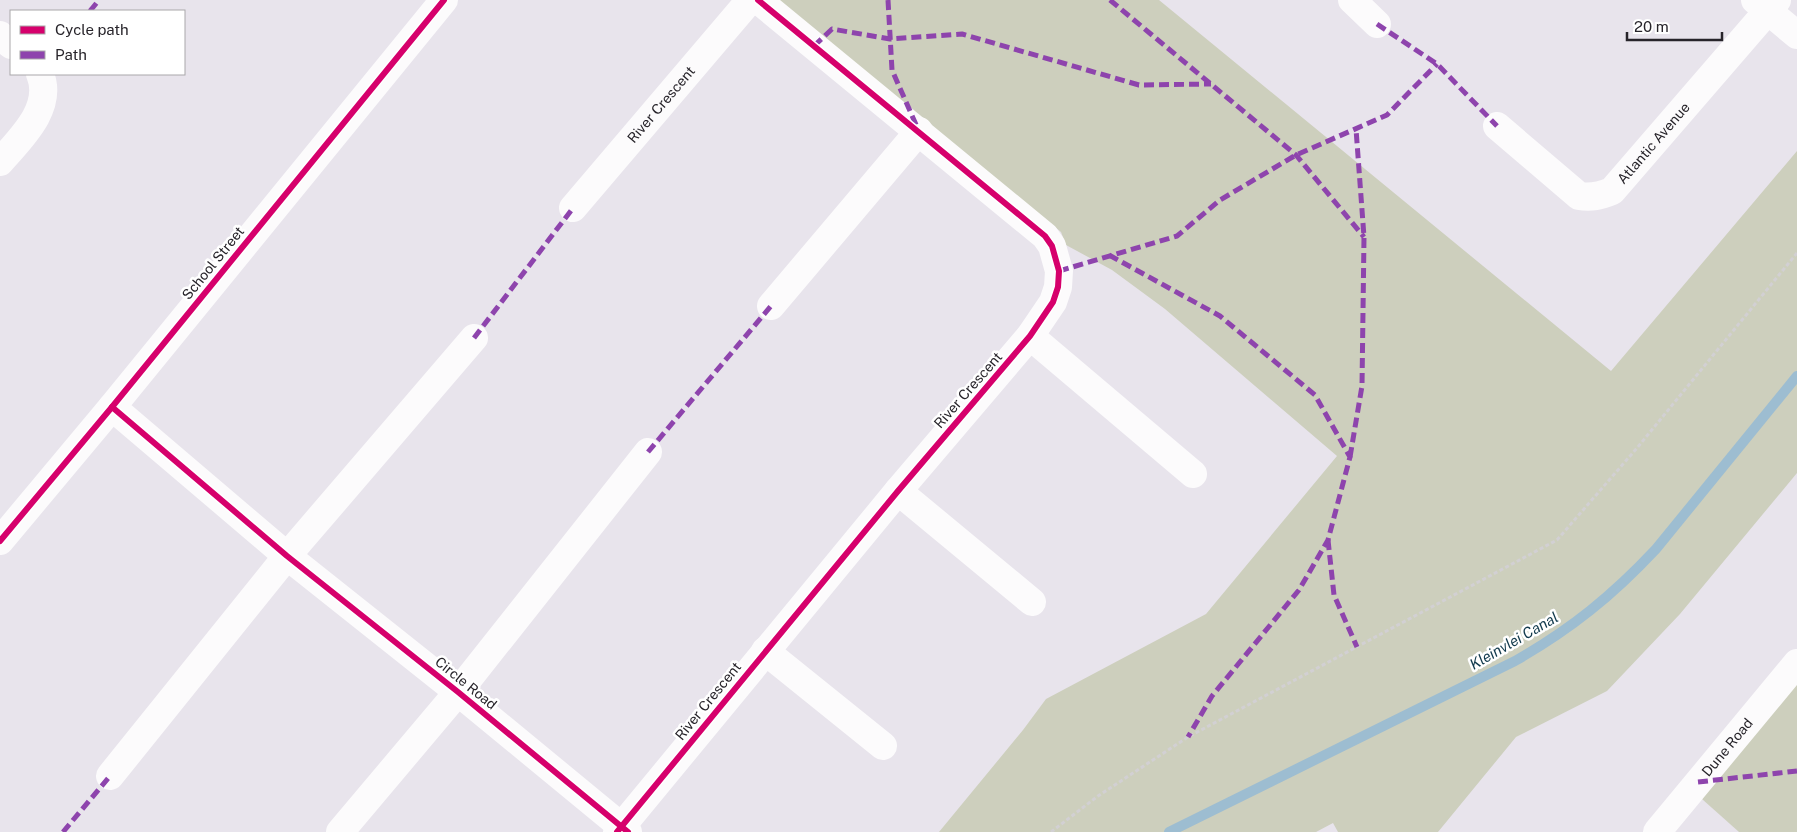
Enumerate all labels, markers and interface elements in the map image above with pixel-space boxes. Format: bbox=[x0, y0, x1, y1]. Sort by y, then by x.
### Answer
legend bbox=[10, 10, 185, 75]
scale bar bbox=[1627, 10, 1722, 42]
text: 20 m bbox=[1634, 18, 1669, 35]
text: Cycle path bbox=[55, 21, 129, 38]
text: Path bbox=[55, 46, 87, 63]
street label: River Crescent bbox=[624, 63, 698, 146]
street label: Atlantic Avenue bbox=[1614, 99, 1693, 187]
street label: School Street bbox=[179, 223, 247, 303]
street label: River Crescent bbox=[931, 349, 1005, 431]
water label: Kleinvlei Canal bbox=[1466, 608, 1561, 673]
street label: Circle Road bbox=[432, 653, 500, 713]
street label: River Crescent bbox=[672, 659, 744, 743]
street label: Dune Road bbox=[1699, 715, 1756, 780]

